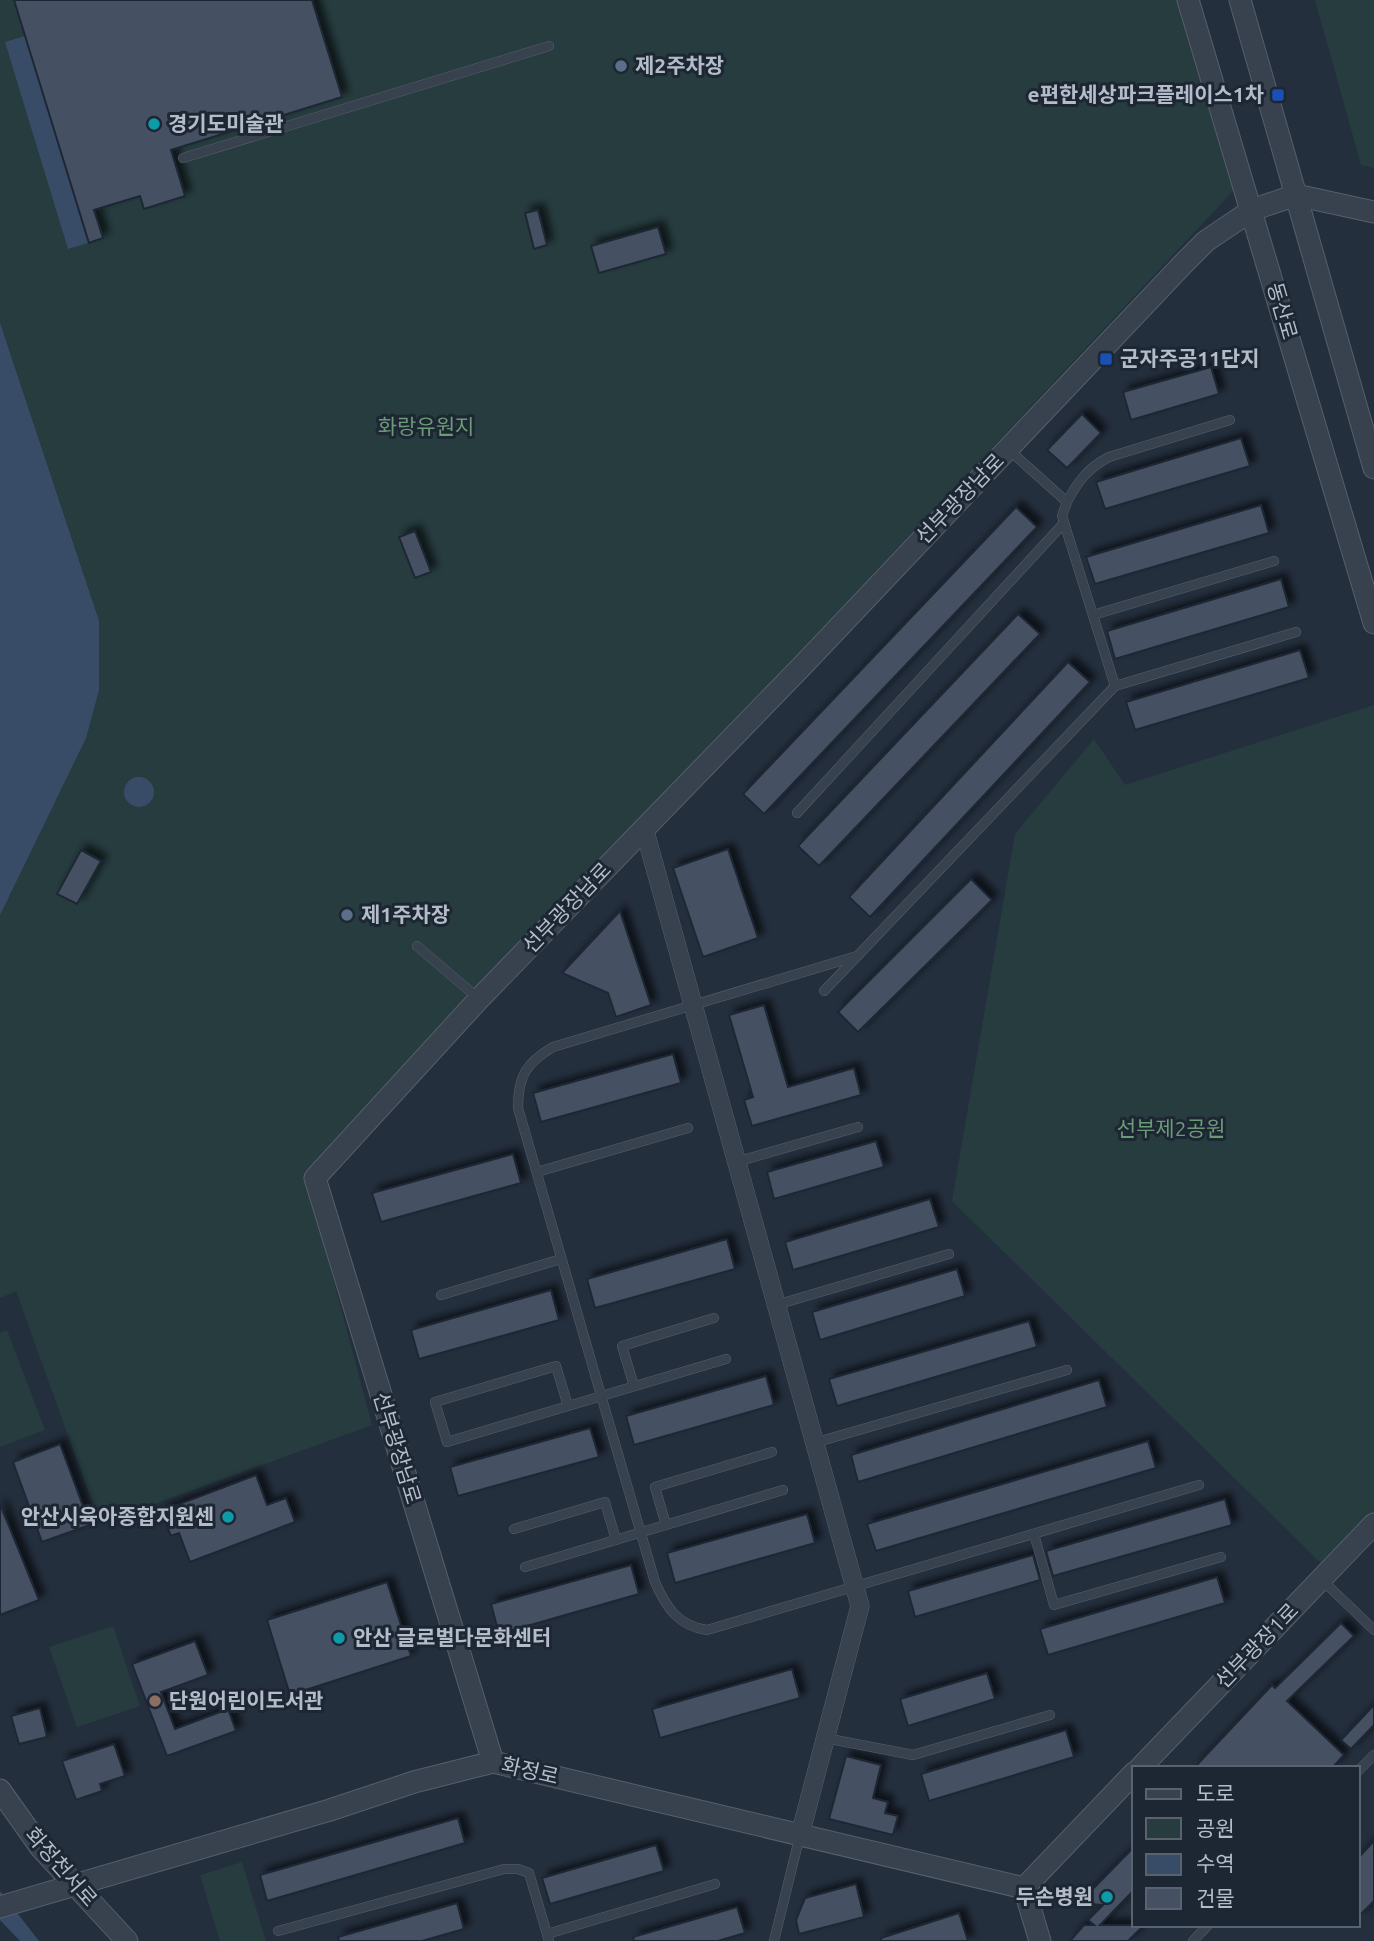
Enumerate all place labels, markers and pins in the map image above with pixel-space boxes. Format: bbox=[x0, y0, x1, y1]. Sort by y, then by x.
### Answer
place label: 제2주차장 bbox=[635, 53, 724, 77]
marker: 제2주차장 bbox=[613, 58, 629, 74]
place label: e편한세상파크플레이스1차 bbox=[1028, 82, 1264, 106]
marker: e편한세상파크플레이스1차 bbox=[1270, 87, 1286, 103]
place label: 경기도미술관 bbox=[168, 111, 284, 135]
marker: 경기도미술관 bbox=[146, 116, 162, 132]
place label: 군자주공11단지 bbox=[1120, 346, 1260, 370]
marker: 군자주공11단지 bbox=[1098, 351, 1114, 367]
place label: 제1주차장 bbox=[361, 902, 450, 926]
marker: 제1주차장 bbox=[339, 907, 355, 923]
place label: 안산시육아종합지원센 bbox=[21, 1504, 214, 1528]
marker: 안산시육아종합지원센 bbox=[220, 1509, 236, 1525]
place label: 안산 글로벌다문화센터 bbox=[353, 1625, 551, 1649]
marker: 안산 글로벌다문화센터 bbox=[331, 1630, 347, 1646]
place label: 단원어린이도서관 bbox=[169, 1688, 324, 1712]
marker: 단원어린이도서관 bbox=[147, 1693, 163, 1709]
place label: 두손병원 bbox=[1016, 1884, 1093, 1908]
marker: 두손병원 bbox=[1099, 1889, 1115, 1905]

